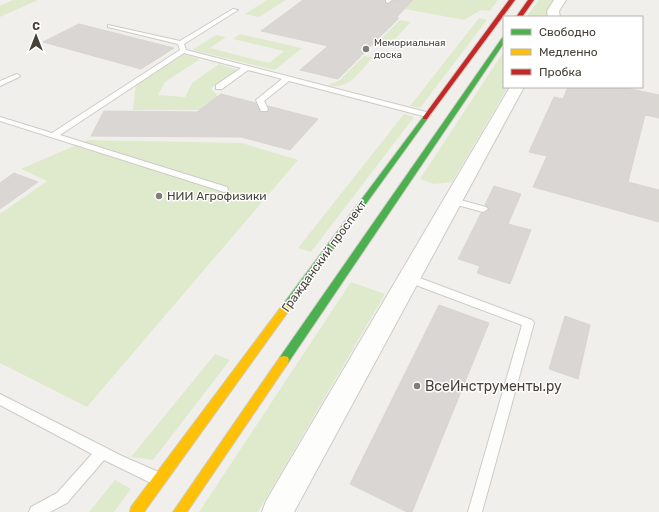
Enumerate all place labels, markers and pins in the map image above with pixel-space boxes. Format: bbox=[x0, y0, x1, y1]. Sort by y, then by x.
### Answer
place label: Мемориальная доска bbox=[374, 37, 446, 61]
marker: Мемориальная доска bbox=[361, 44, 371, 54]
place label: НИИ Агрофизики bbox=[167, 189, 267, 203]
marker: НИИ Агрофизики bbox=[154, 191, 164, 201]
place label: ВсеИнструменты.ру bbox=[425, 378, 562, 395]
marker: ВсеИнструменты.ру bbox=[412, 381, 422, 391]

